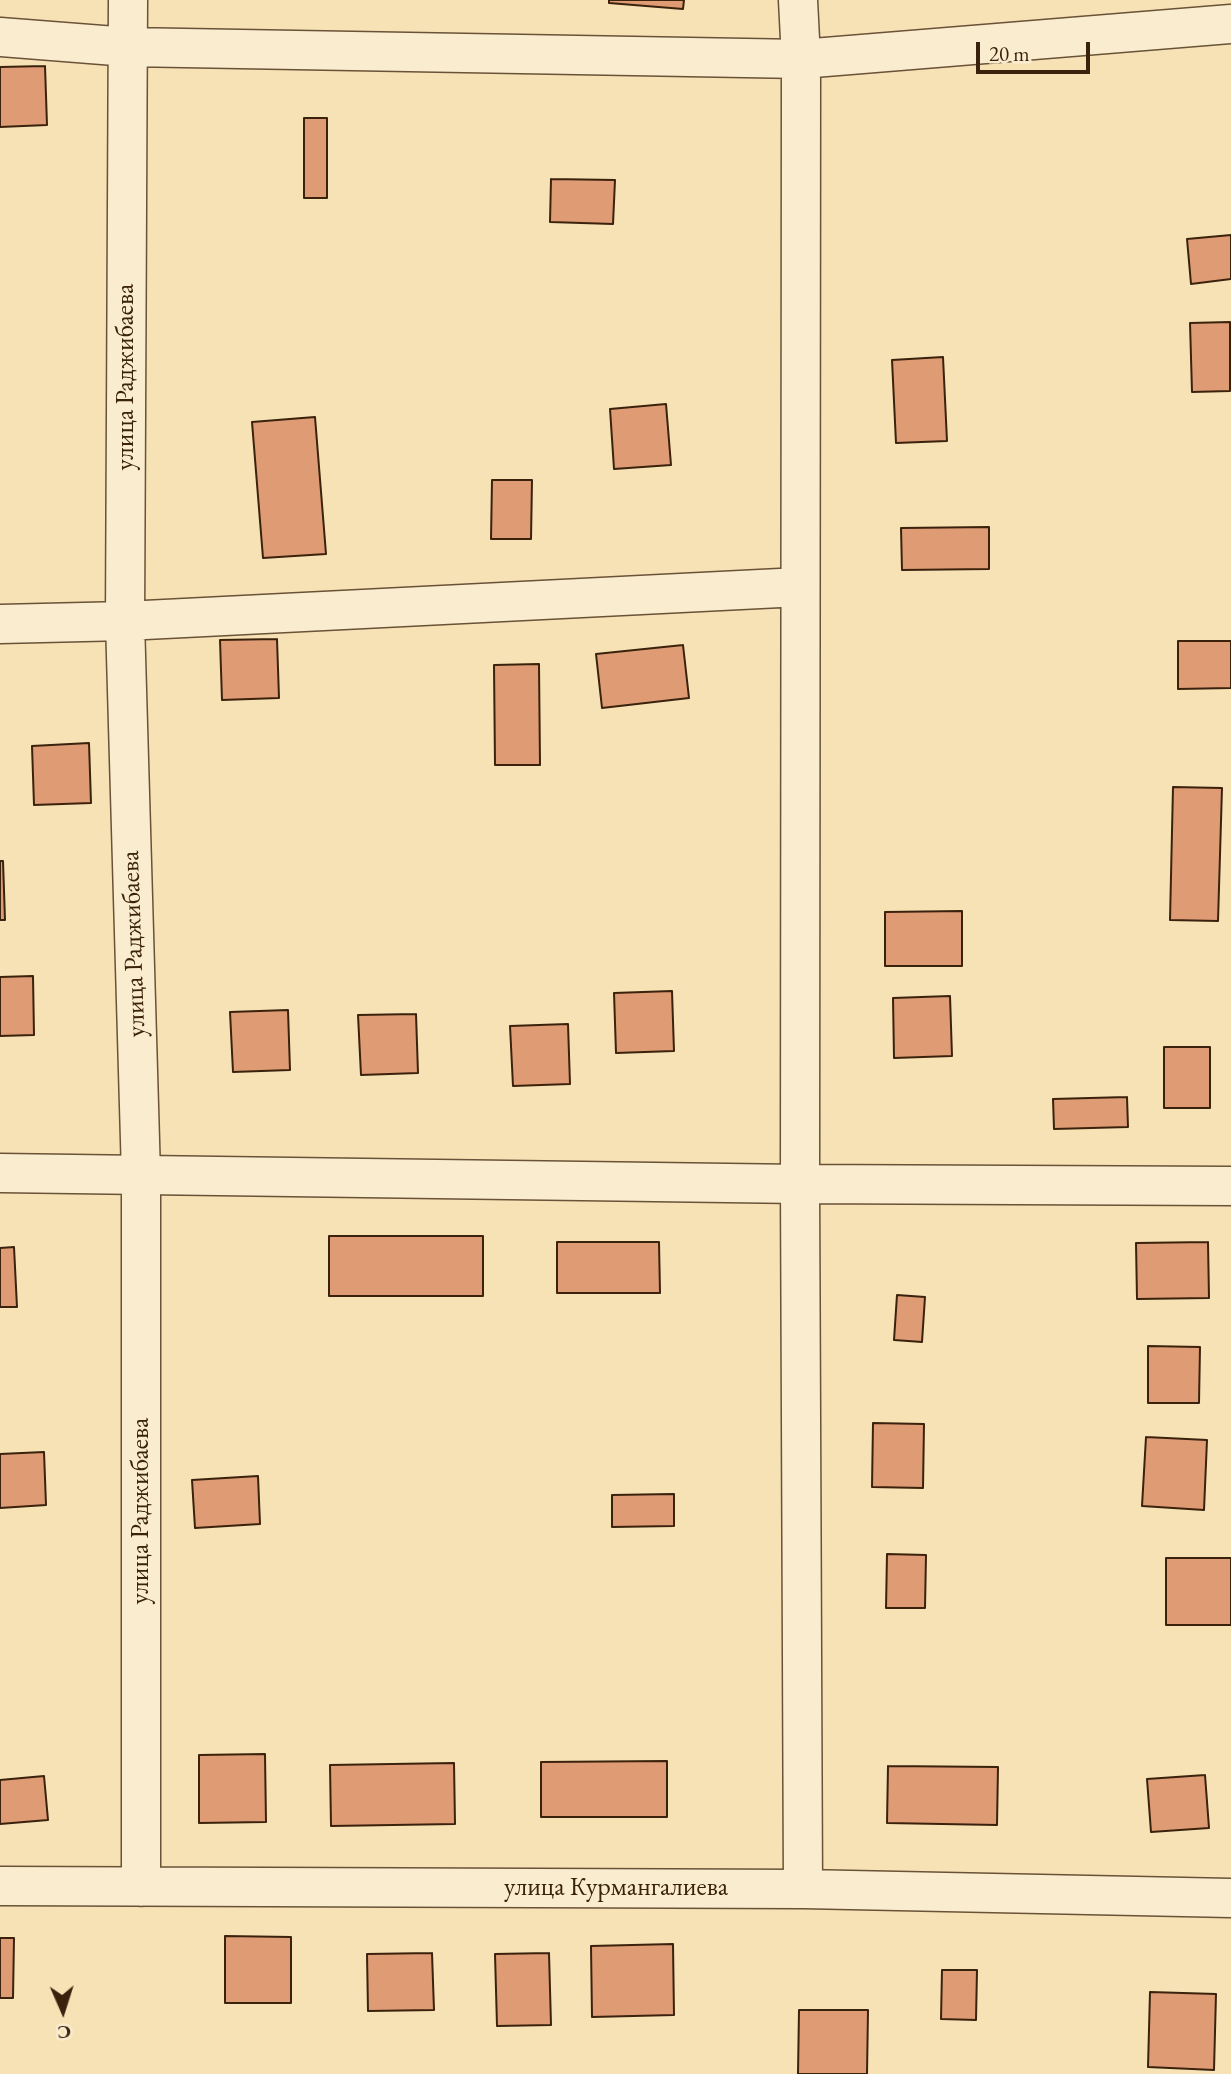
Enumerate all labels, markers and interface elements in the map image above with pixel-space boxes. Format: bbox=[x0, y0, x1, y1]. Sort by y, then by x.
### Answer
scale bar bbox=[979, 28, 1093, 72]
text: 20 m bbox=[989, 40, 1030, 67]
street label: улица Раджибаева bbox=[110, 284, 142, 470]
street label: улица Раджибаева bbox=[115, 850, 153, 1038]
street label: улица Раджибаева bbox=[125, 1418, 157, 1604]
street label: улица Курмангалиева bbox=[504, 1872, 728, 1904]
north arrow bbox=[28, 1976, 98, 2046]
text: С bbox=[57, 2020, 72, 2045]

